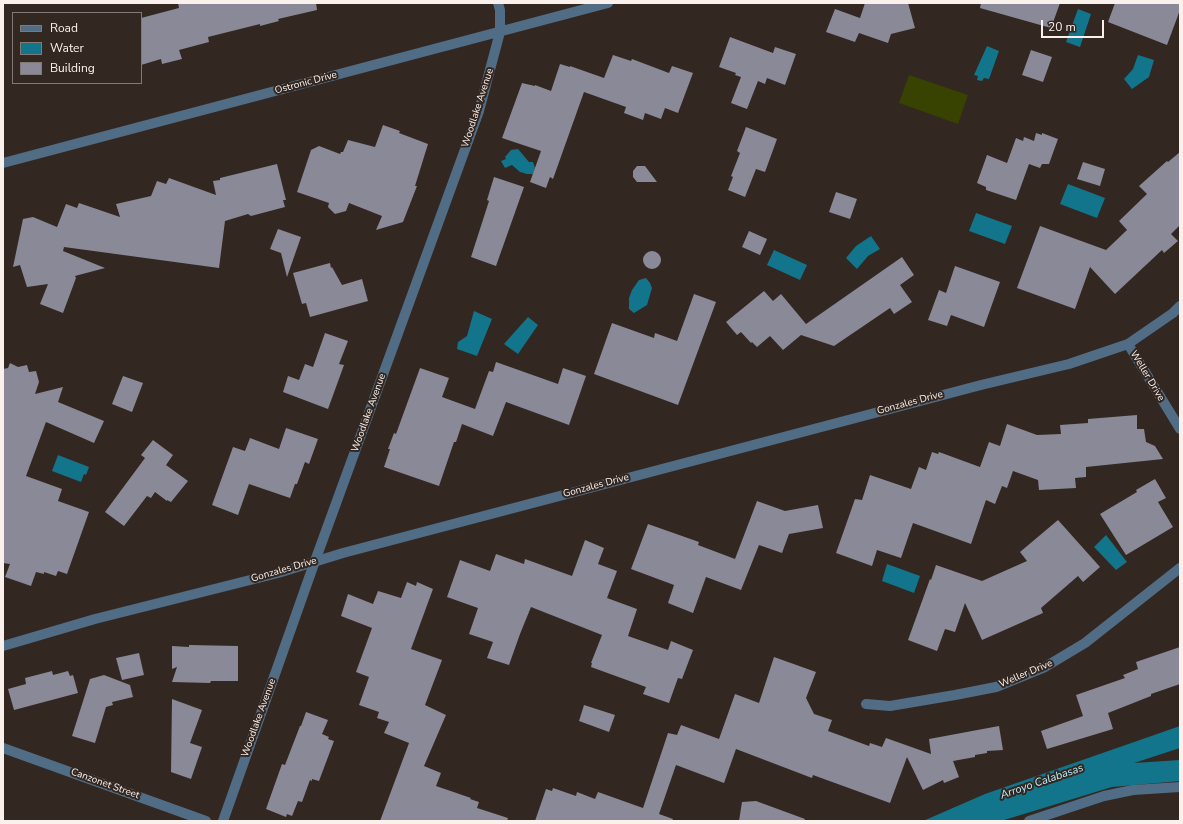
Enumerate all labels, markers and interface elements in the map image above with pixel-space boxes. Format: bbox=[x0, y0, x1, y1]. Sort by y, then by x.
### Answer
legend bbox=[12, 12, 142, 84]
scale bar bbox=[1043, 12, 1106, 38]
text: 20 m bbox=[1048, 19, 1076, 35]
text: Road bbox=[50, 20, 78, 36]
text: Water bbox=[50, 40, 84, 56]
text: Building bbox=[50, 60, 95, 76]
street label: Woodlake Avenue bbox=[460, 67, 496, 149]
street label: Ostronic Drive bbox=[274, 69, 338, 97]
street label: Weller Drive bbox=[1127, 349, 1167, 403]
street label: Woodlake Avenue bbox=[349, 372, 389, 454]
street label: Gonzales Drive bbox=[876, 388, 944, 418]
street label: Gonzales Drive bbox=[562, 471, 630, 501]
street label: Gonzales Drive bbox=[250, 555, 318, 585]
street label: Weller Drive bbox=[998, 657, 1054, 691]
street label: Woodlake Avenue bbox=[239, 677, 279, 759]
water label: Arroyo Calabasas bbox=[999, 762, 1085, 802]
street label: Canzonet Street bbox=[69, 766, 141, 802]

